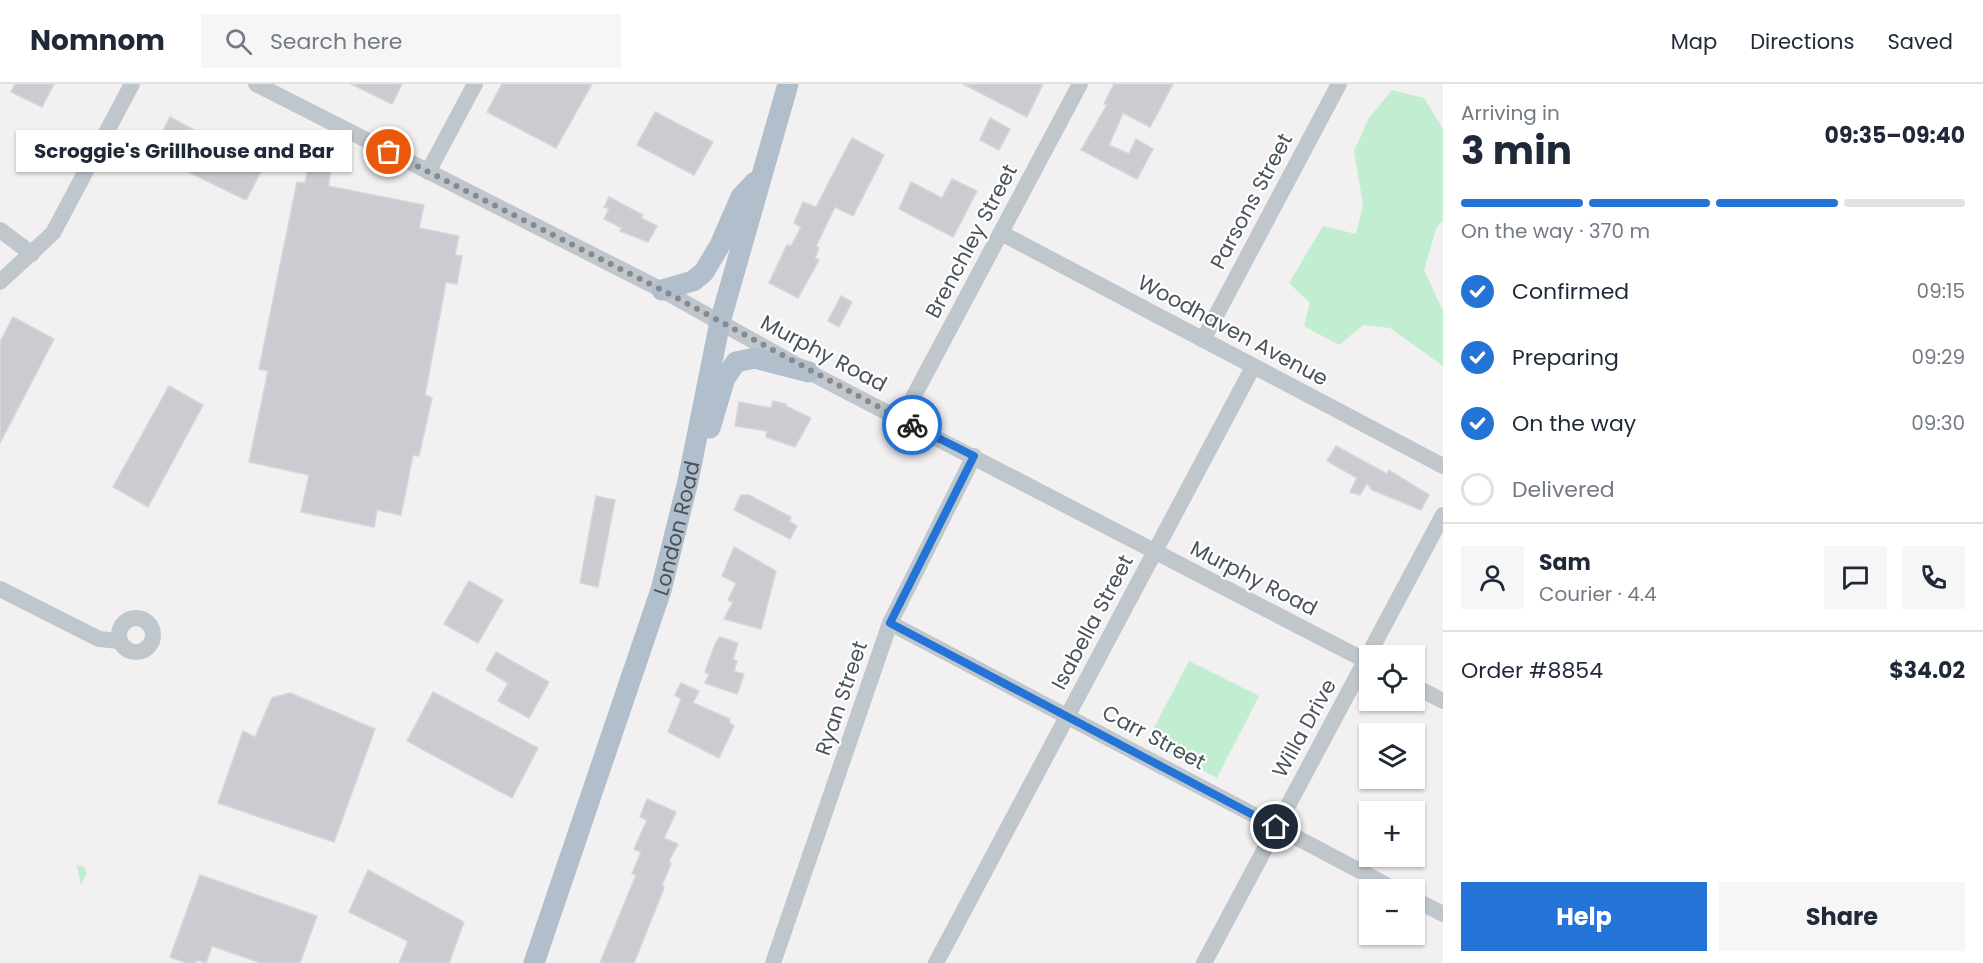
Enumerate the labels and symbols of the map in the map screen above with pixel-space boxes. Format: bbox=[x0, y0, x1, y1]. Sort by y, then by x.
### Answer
pin bbox=[363, 126, 414, 177]
street label: Parsons Street bbox=[1203, 128, 1299, 274]
callout: Scroggie's Grillhouse and Bar bbox=[17, 131, 353, 173]
street label: Brenchley Street bbox=[918, 159, 1024, 323]
street label: Woodhaven Avenue bbox=[1133, 267, 1333, 393]
street label: Murphy Road bbox=[756, 308, 892, 398]
courier bbox=[882, 395, 942, 455]
street label: London Road bbox=[646, 458, 706, 599]
street label: Murphy Road bbox=[1185, 534, 1323, 622]
street label: Isabella Street bbox=[1044, 549, 1140, 695]
street label: Ryan Street bbox=[808, 637, 874, 759]
street label: Willa Drive bbox=[1265, 674, 1343, 782]
street label: Carr Street bbox=[1097, 698, 1211, 776]
pin bbox=[1250, 801, 1301, 852]

